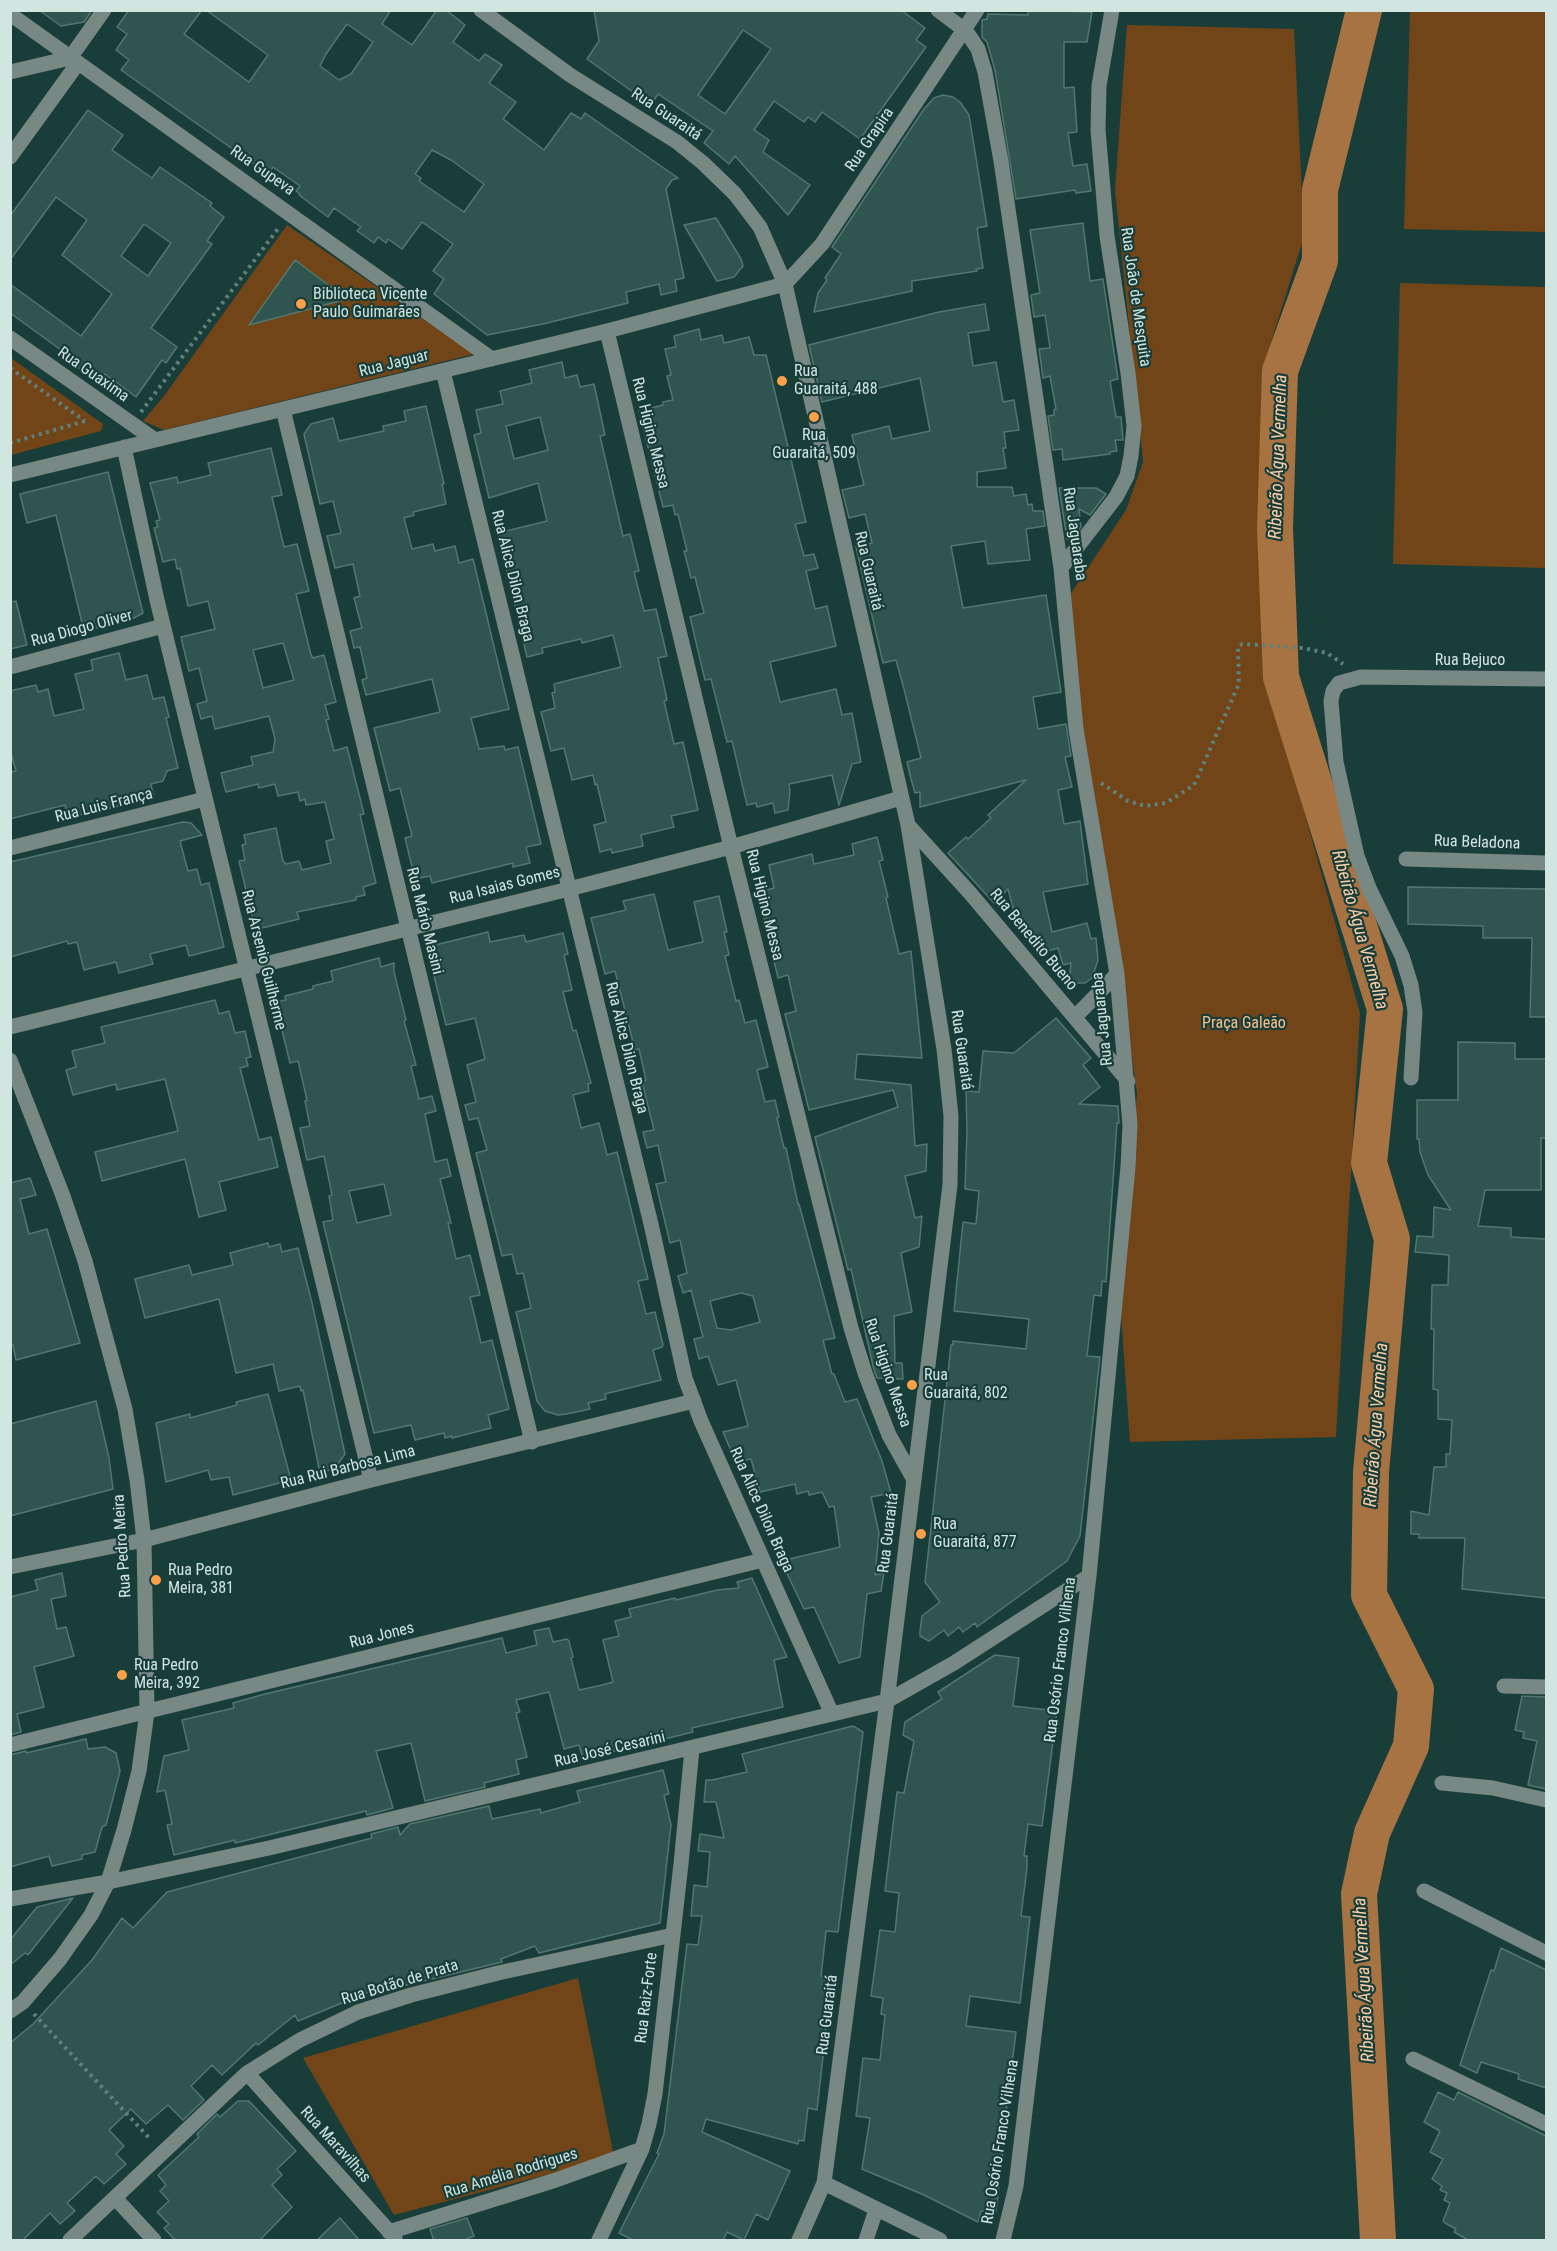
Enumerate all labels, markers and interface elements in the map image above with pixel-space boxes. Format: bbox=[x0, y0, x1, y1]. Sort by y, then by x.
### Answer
street label: Rua Guaraitá bbox=[627, 84, 705, 146]
street label: Rua Grapira bbox=[842, 104, 898, 176]
street label: Rua Gupeva bbox=[226, 142, 298, 200]
street label: Rua João de Mesquita bbox=[1116, 226, 1154, 368]
place label: Biblioteca Vicente Paulo Guimarães bbox=[313, 285, 427, 323]
marker: Biblioteca Vicente Paulo Guimarães bbox=[294, 297, 308, 311]
street label: Rua Guaxima bbox=[54, 343, 132, 407]
street label: Rua Jaguar bbox=[357, 346, 431, 382]
place label: Rua Guaraitá, 488 bbox=[794, 362, 878, 400]
marker: Rua Guaraitá, 488 bbox=[775, 374, 789, 388]
water label: Ribeirão Água Vermelha bbox=[1265, 374, 1293, 540]
street label: Rua Higino Messa bbox=[627, 375, 673, 491]
marker: Rua Guaraitá, 509 bbox=[807, 410, 821, 424]
place label: Rua Guaraitá, 509 bbox=[772, 426, 856, 464]
street label: Rua Jaguaraba bbox=[1058, 486, 1090, 582]
street label: Rua Alice Dilon Braga bbox=[486, 508, 538, 644]
street label: Rua Guaraitá bbox=[850, 530, 886, 612]
street label: Rua Diogo Oliver bbox=[29, 606, 135, 652]
street label: Rua Bejuco bbox=[1435, 651, 1505, 671]
street label: Rua Luis França bbox=[53, 785, 155, 827]
street label: Rua Beladona bbox=[1433, 832, 1521, 854]
street label: Rua Higino Messa bbox=[741, 847, 787, 963]
water label: Ribeirão Água Vermelha bbox=[1326, 848, 1392, 1012]
street label: Rua Isaias Gomes bbox=[448, 863, 562, 909]
street label: Rua Mário Masini bbox=[401, 865, 447, 977]
street label: Rua Benedito Bueno bbox=[985, 885, 1081, 995]
street label: Rua Arsenio Guilherme bbox=[236, 888, 290, 1032]
street label: Rua Jaguaraba bbox=[1089, 971, 1117, 1067]
street label: Rua Alice Dilon Braga bbox=[600, 980, 652, 1116]
street label: Rua Guaraitá bbox=[946, 1009, 976, 1091]
park label: Praça Galeão bbox=[1202, 1014, 1286, 1034]
street label: Rua Higino Messa bbox=[859, 1316, 915, 1430]
water label: Ribeirão Água Vermelha bbox=[1360, 1342, 1394, 1508]
place label: Rua Guaraitá, 802 bbox=[924, 1366, 1008, 1404]
marker: Rua Guaraitá, 802 bbox=[905, 1378, 919, 1392]
street label: Rua Rui Barbosa Lima bbox=[279, 1442, 417, 1494]
street label: Rua Alice Dilon Braga bbox=[725, 1444, 797, 1576]
street label: Rua Guaraitá bbox=[875, 1492, 903, 1574]
street label: Rua Pedro Meira bbox=[110, 1494, 136, 1598]
place label: Rua Guaraitá, 877 bbox=[933, 1515, 1017, 1553]
marker: Rua Guaraitá, 877 bbox=[914, 1527, 928, 1541]
place label: Rua Pedro Meira, 381 bbox=[168, 1561, 234, 1599]
marker: Rua Pedro Meira, 381 bbox=[149, 1573, 163, 1587]
street label: Rua Osório Franco Vilhena bbox=[1041, 1576, 1081, 1744]
street label: Rua Jones bbox=[348, 1619, 416, 1653]
place label: Rua Pedro Meira, 392 bbox=[134, 1656, 200, 1694]
marker: Rua Pedro Meira, 392 bbox=[115, 1668, 129, 1682]
street label: Rua José Cesarini bbox=[553, 1728, 667, 1772]
water label: Ribeirão Água Vermelha bbox=[1350, 1897, 1380, 2063]
street label: Rua Raiz-Forte bbox=[632, 1951, 662, 2045]
street label: Rua Botão de Prata bbox=[339, 1956, 461, 2010]
street label: Rua Guaraitá bbox=[814, 1974, 842, 2056]
street label: Rua Osório Franco Vilhena bbox=[979, 2058, 1023, 2226]
street label: Rua Maravilhas bbox=[296, 2103, 374, 2187]
street label: Rua Amélia Rodrigues bbox=[442, 2145, 580, 2203]

